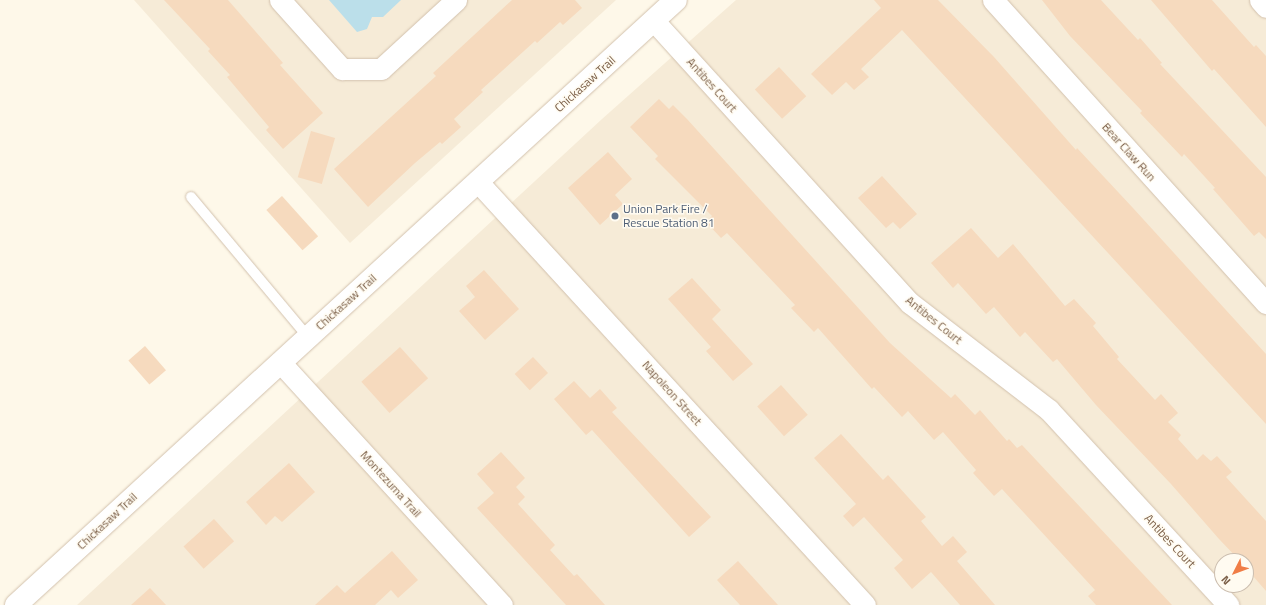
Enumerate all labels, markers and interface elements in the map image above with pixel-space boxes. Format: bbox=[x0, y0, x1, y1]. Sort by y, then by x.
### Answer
street label: Chickasaw Trail bbox=[552, 53, 618, 115]
street label: Antibes Court bbox=[684, 55, 740, 115]
street label: Bear Claw Run bbox=[1099, 120, 1159, 184]
place label: Union Park Fire / Rescue Station 81 bbox=[623, 202, 715, 230]
marker: Union Park Fire / Rescue Station 81 bbox=[610, 211, 620, 221]
street label: Chickasaw Trail bbox=[313, 271, 379, 333]
street label: Antibes Court bbox=[903, 293, 965, 347]
street label: Napoleon Street bbox=[639, 358, 705, 428]
street label: Montezuma Trail bbox=[357, 448, 425, 520]
street label: Chickasaw Trail bbox=[74, 490, 140, 552]
street label: Antibes Court bbox=[1141, 511, 1199, 571]
north arrow bbox=[1214, 553, 1254, 593]
text: N bbox=[1217, 572, 1234, 589]

